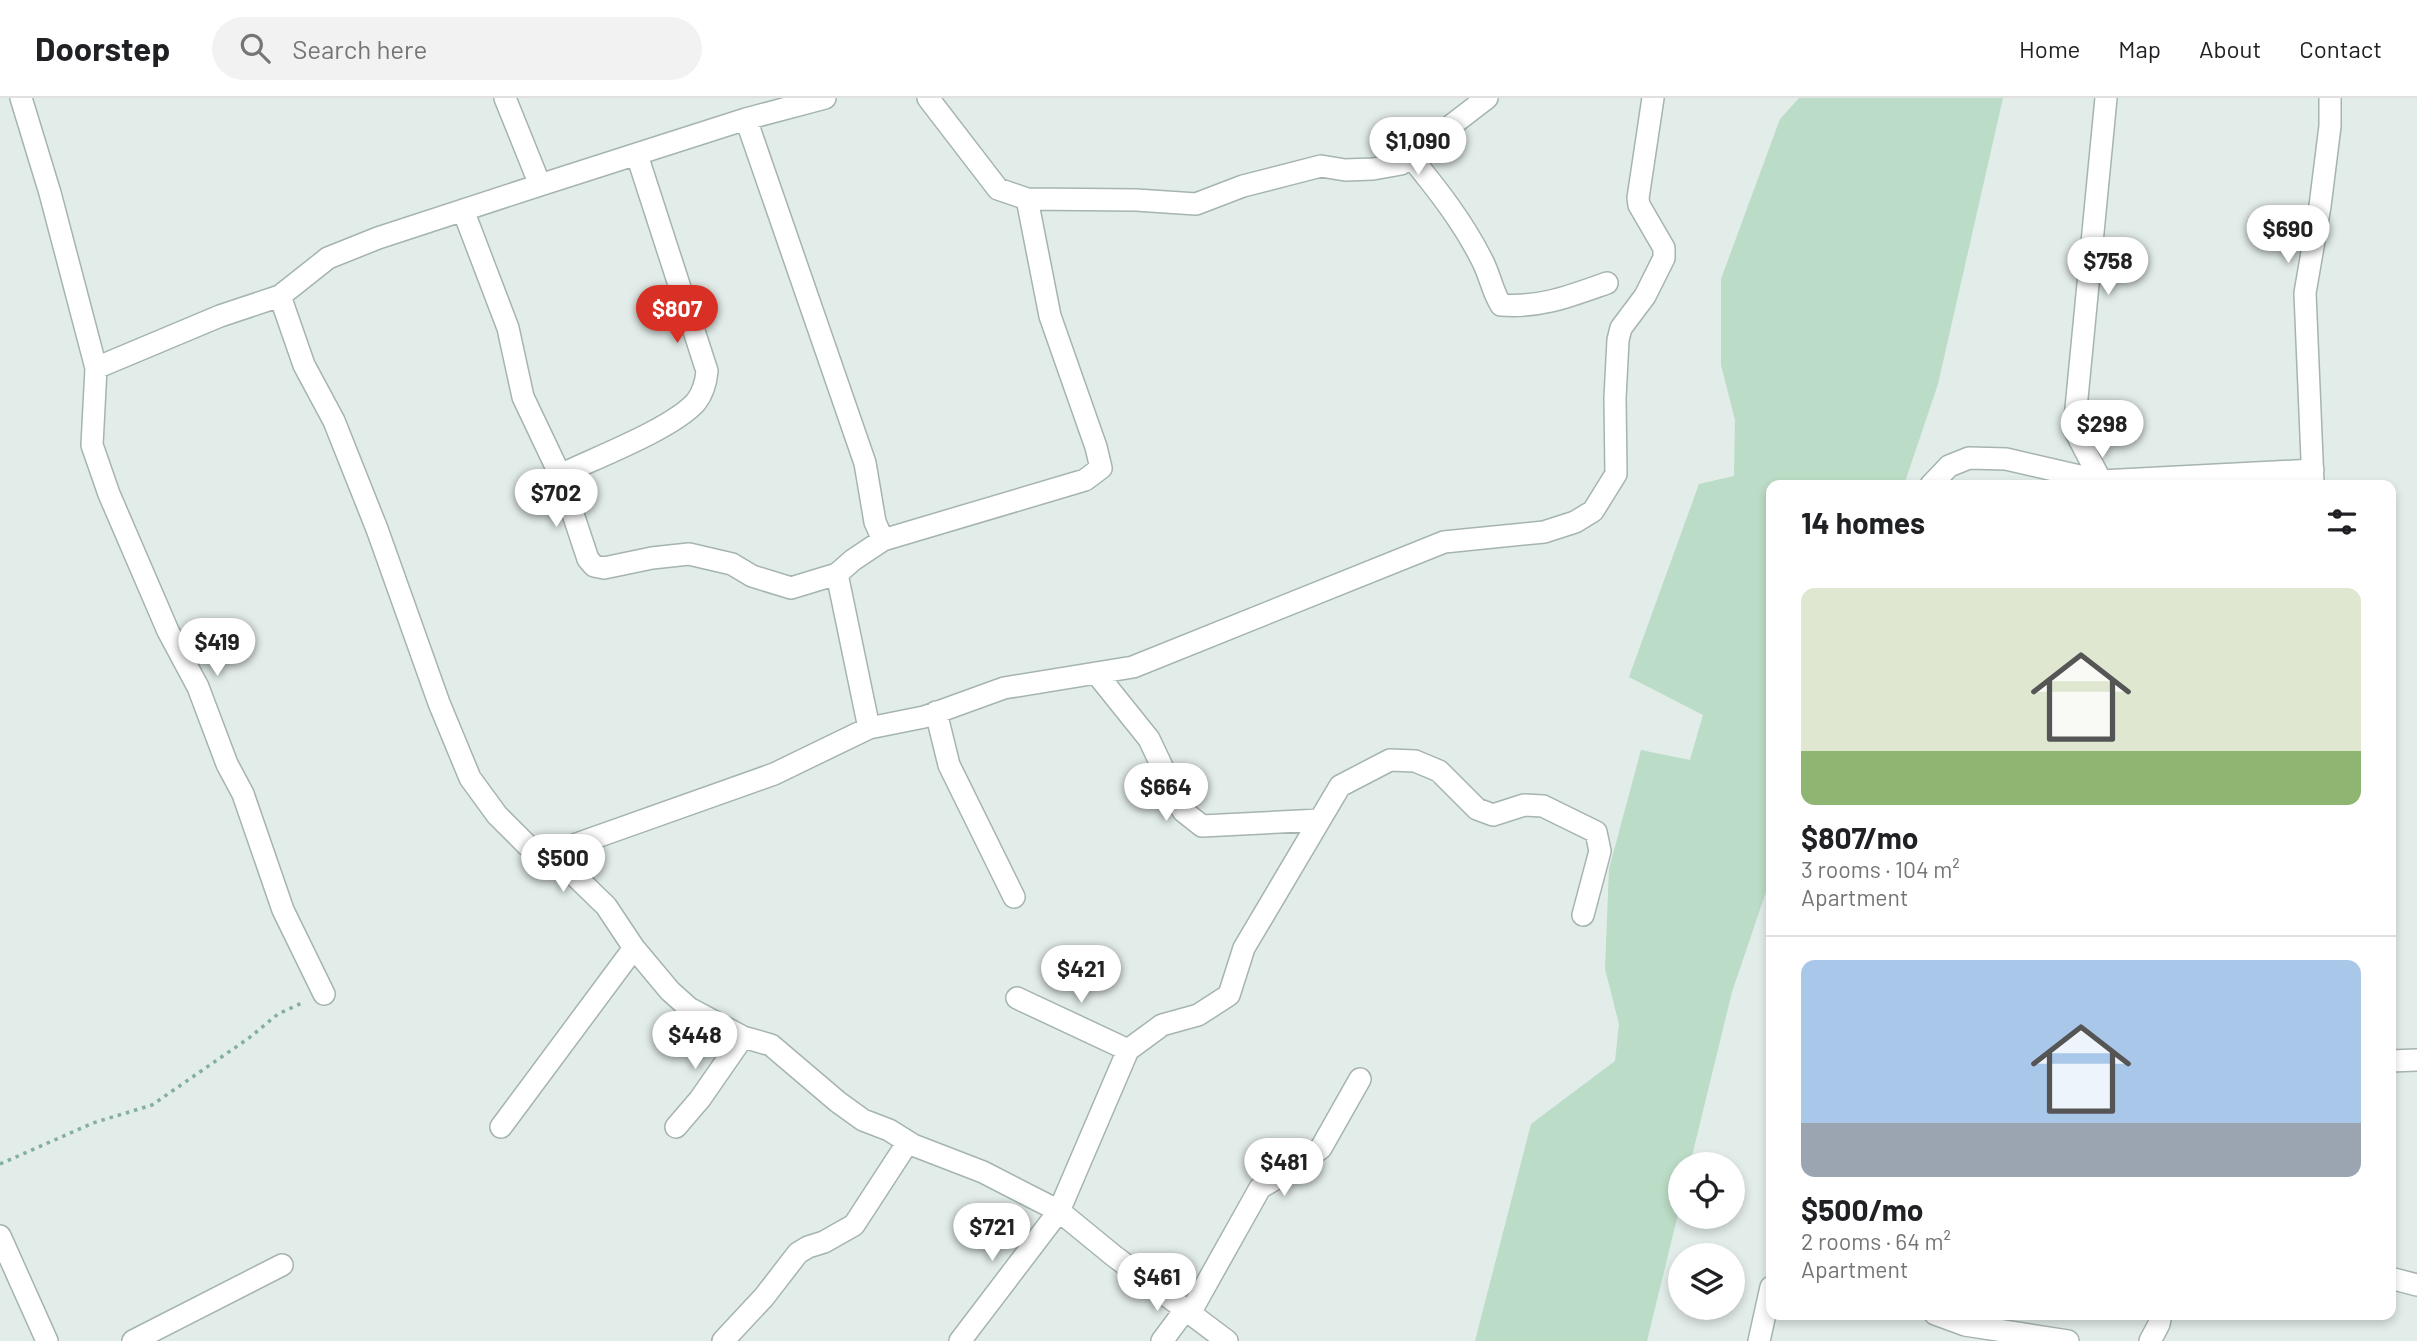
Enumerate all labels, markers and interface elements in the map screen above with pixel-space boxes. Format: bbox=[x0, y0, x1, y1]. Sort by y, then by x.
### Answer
search box bbox=[212, 17, 702, 80]
text: Doorstep bbox=[35, 28, 170, 68]
icon: search bbox=[236, 29, 274, 67]
text: Search here bbox=[292, 33, 427, 64]
text: Home bbox=[2019, 34, 2080, 63]
text: Map bbox=[2118, 34, 2161, 63]
text: About bbox=[2199, 34, 2261, 63]
text: Contact bbox=[2299, 34, 2382, 63]
pin: $1,090 bbox=[1361, 118, 1475, 177]
text: $1,090 bbox=[1385, 126, 1451, 154]
pin: $690 bbox=[2247, 206, 2329, 265]
text: $690 bbox=[2263, 214, 2313, 242]
pin: $758 bbox=[2067, 238, 2149, 297]
text: $758 bbox=[2083, 246, 2133, 274]
pin: $807 bbox=[636, 286, 718, 345]
text: $807 bbox=[652, 294, 702, 322]
pin: $298 bbox=[2061, 400, 2143, 460]
text: $298 bbox=[2077, 409, 2127, 437]
pin: $702 bbox=[515, 470, 597, 529]
text: $702 bbox=[531, 478, 581, 506]
icon: filters bbox=[2323, 503, 2361, 541]
text: 14 homes bbox=[1801, 504, 1925, 540]
pin: $419 bbox=[176, 618, 258, 678]
text: $419 bbox=[194, 627, 240, 655]
icon: home bbox=[2018, 634, 2144, 760]
pin: $664 bbox=[1125, 764, 1207, 823]
text: $664 bbox=[1140, 772, 1192, 800]
text: $807/mo bbox=[1801, 819, 1918, 855]
pin: $500 bbox=[522, 834, 604, 894]
text: $500 bbox=[537, 843, 589, 871]
text: 3 rooms · 104 m² bbox=[1801, 855, 1960, 883]
text: Apartment bbox=[1801, 883, 1908, 911]
pin: $421 bbox=[1040, 946, 1122, 1005]
text: $421 bbox=[1057, 954, 1105, 982]
icon: home bbox=[2018, 1006, 2144, 1132]
pin: $448 bbox=[654, 1012, 736, 1071]
text: $448 bbox=[668, 1020, 722, 1048]
pin: $481 bbox=[1243, 1138, 1325, 1198]
text: $481 bbox=[1260, 1147, 1308, 1175]
map controls bbox=[1668, 1152, 1745, 1320]
button: locate bbox=[1668, 1152, 1745, 1229]
text: $500/mo bbox=[1801, 1191, 1924, 1227]
pin: $721 bbox=[951, 1204, 1033, 1263]
text: $721 bbox=[969, 1212, 1015, 1240]
text: 2 rooms · 64 m² bbox=[1801, 1227, 1951, 1255]
button: layers bbox=[1668, 1243, 1745, 1320]
pin: $461 bbox=[1116, 1254, 1198, 1313]
text: Apartment bbox=[1801, 1255, 1908, 1283]
text: $461 bbox=[1133, 1262, 1181, 1290]

